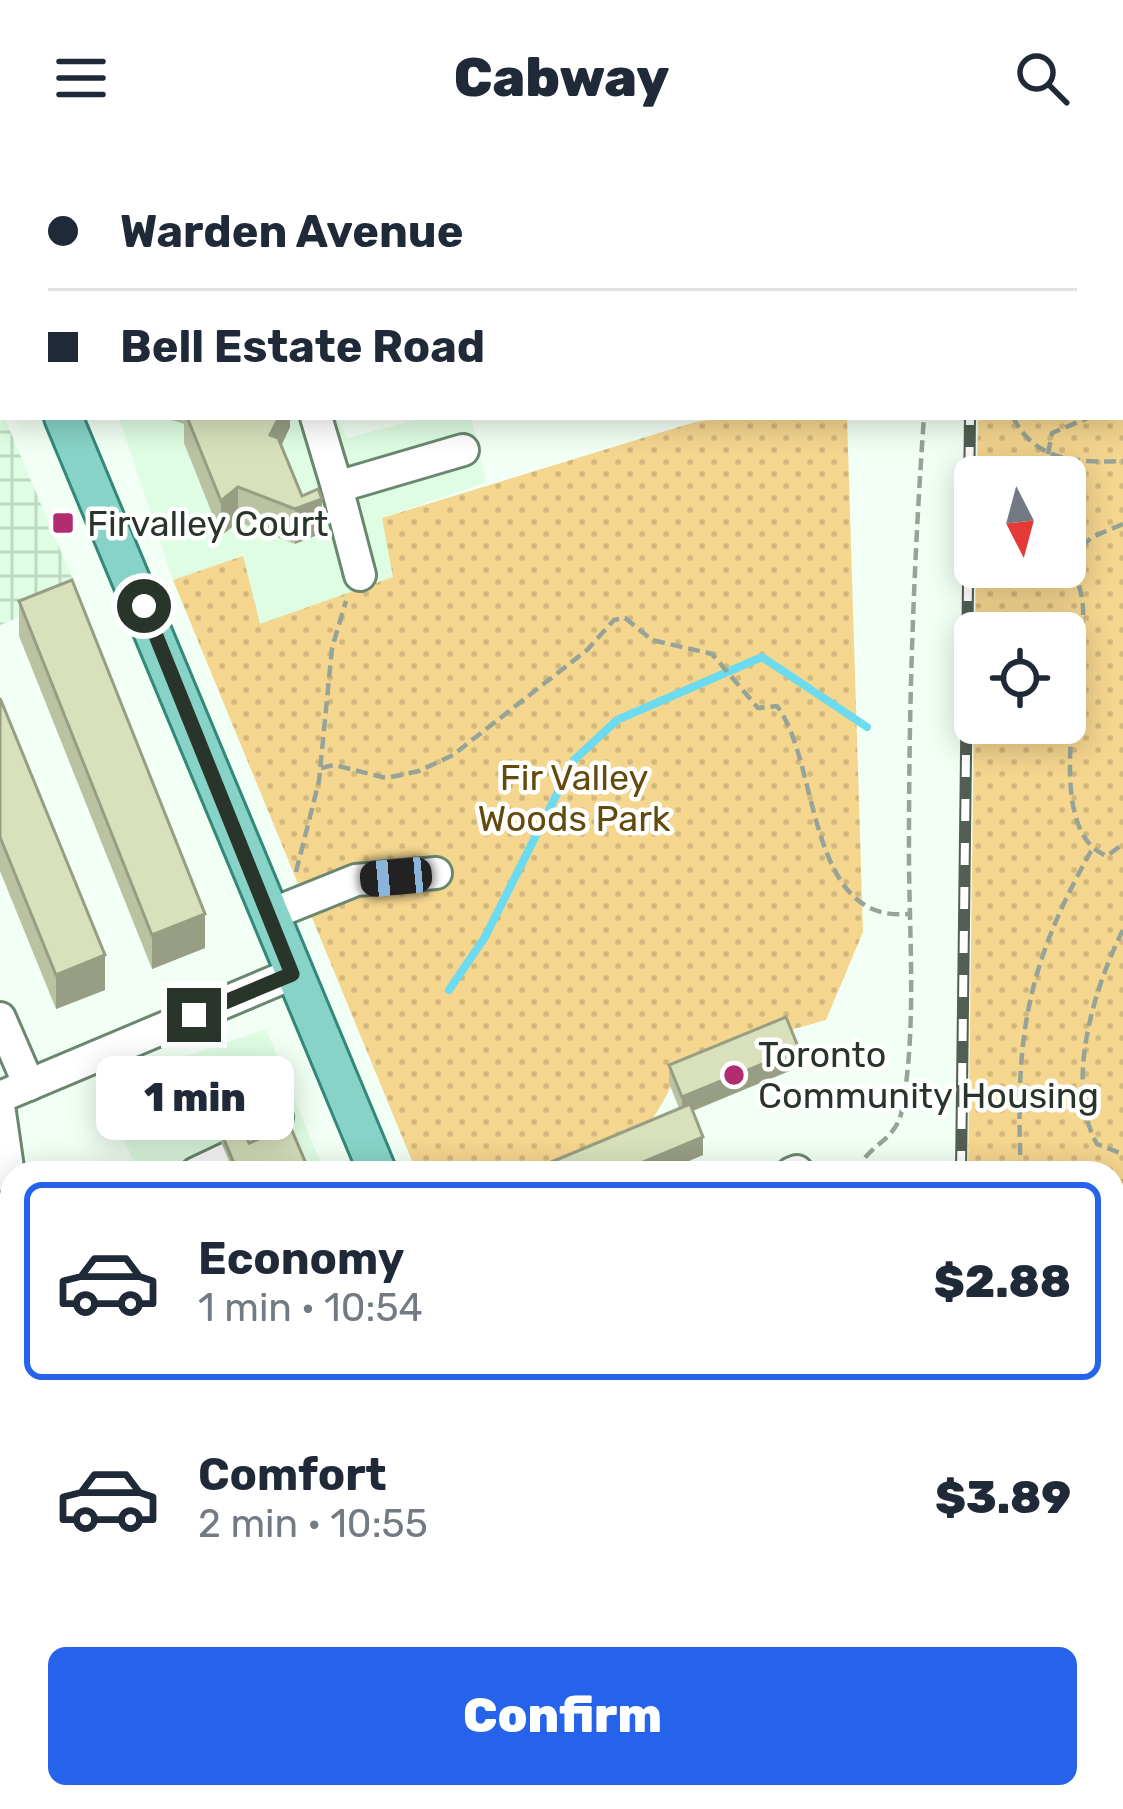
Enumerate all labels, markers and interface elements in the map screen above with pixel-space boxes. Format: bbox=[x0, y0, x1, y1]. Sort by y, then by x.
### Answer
icon: menu bbox=[48, 45, 114, 111]
icon: search bbox=[1009, 45, 1075, 111]
text: Cabway bbox=[454, 46, 669, 110]
text: Warden Avenue bbox=[120, 205, 463, 258]
text: Bell Estate Road bbox=[120, 320, 485, 373]
north arrow bbox=[954, 456, 1086, 588]
map controls bbox=[954, 456, 1086, 744]
place label: Firvalley Court bbox=[87, 502, 328, 545]
marker: Firvalley Court bbox=[50, 510, 76, 536]
route start bbox=[117, 579, 171, 633]
button: locate bbox=[954, 612, 1086, 744]
park label: Fir Valley Woods Park bbox=[478, 756, 671, 840]
car bbox=[359, 856, 433, 898]
route end bbox=[167, 988, 221, 1042]
place label: Toronto Community Housing bbox=[758, 1033, 1099, 1117]
callout: 1 min bbox=[95, 1057, 293, 1141]
marker: Toronto Community Housing bbox=[721, 1062, 747, 1088]
text: 1 min bbox=[144, 1075, 246, 1121]
icon: car bbox=[54, 1227, 162, 1335]
text: Economy bbox=[198, 1232, 404, 1285]
text: $2.88 bbox=[934, 1255, 1071, 1308]
text: 1 min · 10:54 bbox=[198, 1285, 423, 1331]
icon: car bbox=[54, 1443, 162, 1551]
text: Comfort bbox=[198, 1448, 387, 1501]
text: $3.89 bbox=[935, 1471, 1071, 1524]
text: 2 min · 10:55 bbox=[198, 1501, 428, 1547]
button: Confirm bbox=[48, 1647, 1077, 1785]

